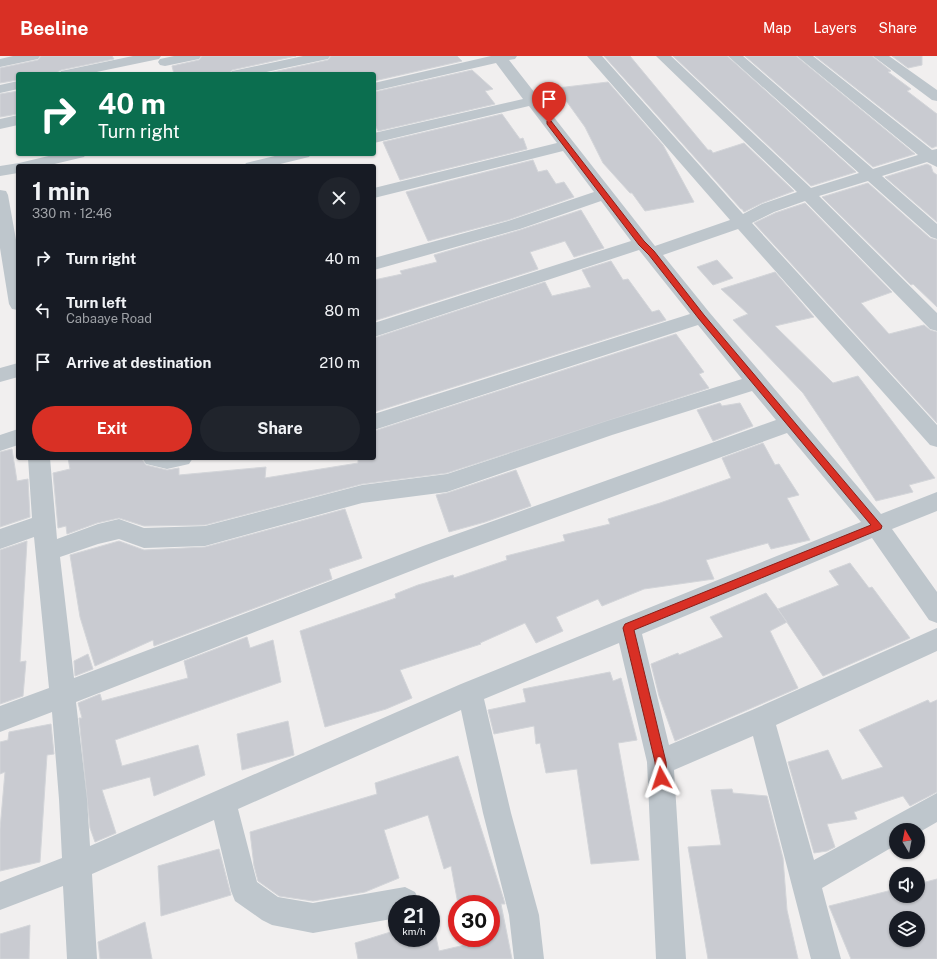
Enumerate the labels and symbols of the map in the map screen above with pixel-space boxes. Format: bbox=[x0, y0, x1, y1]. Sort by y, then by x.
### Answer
pin bbox=[532, 82, 566, 123]
position arrow bbox=[640, 757, 682, 799]
north arrow bbox=[889, 823, 925, 859]
speed limit sign: 30 bbox=[448, 895, 500, 947]

